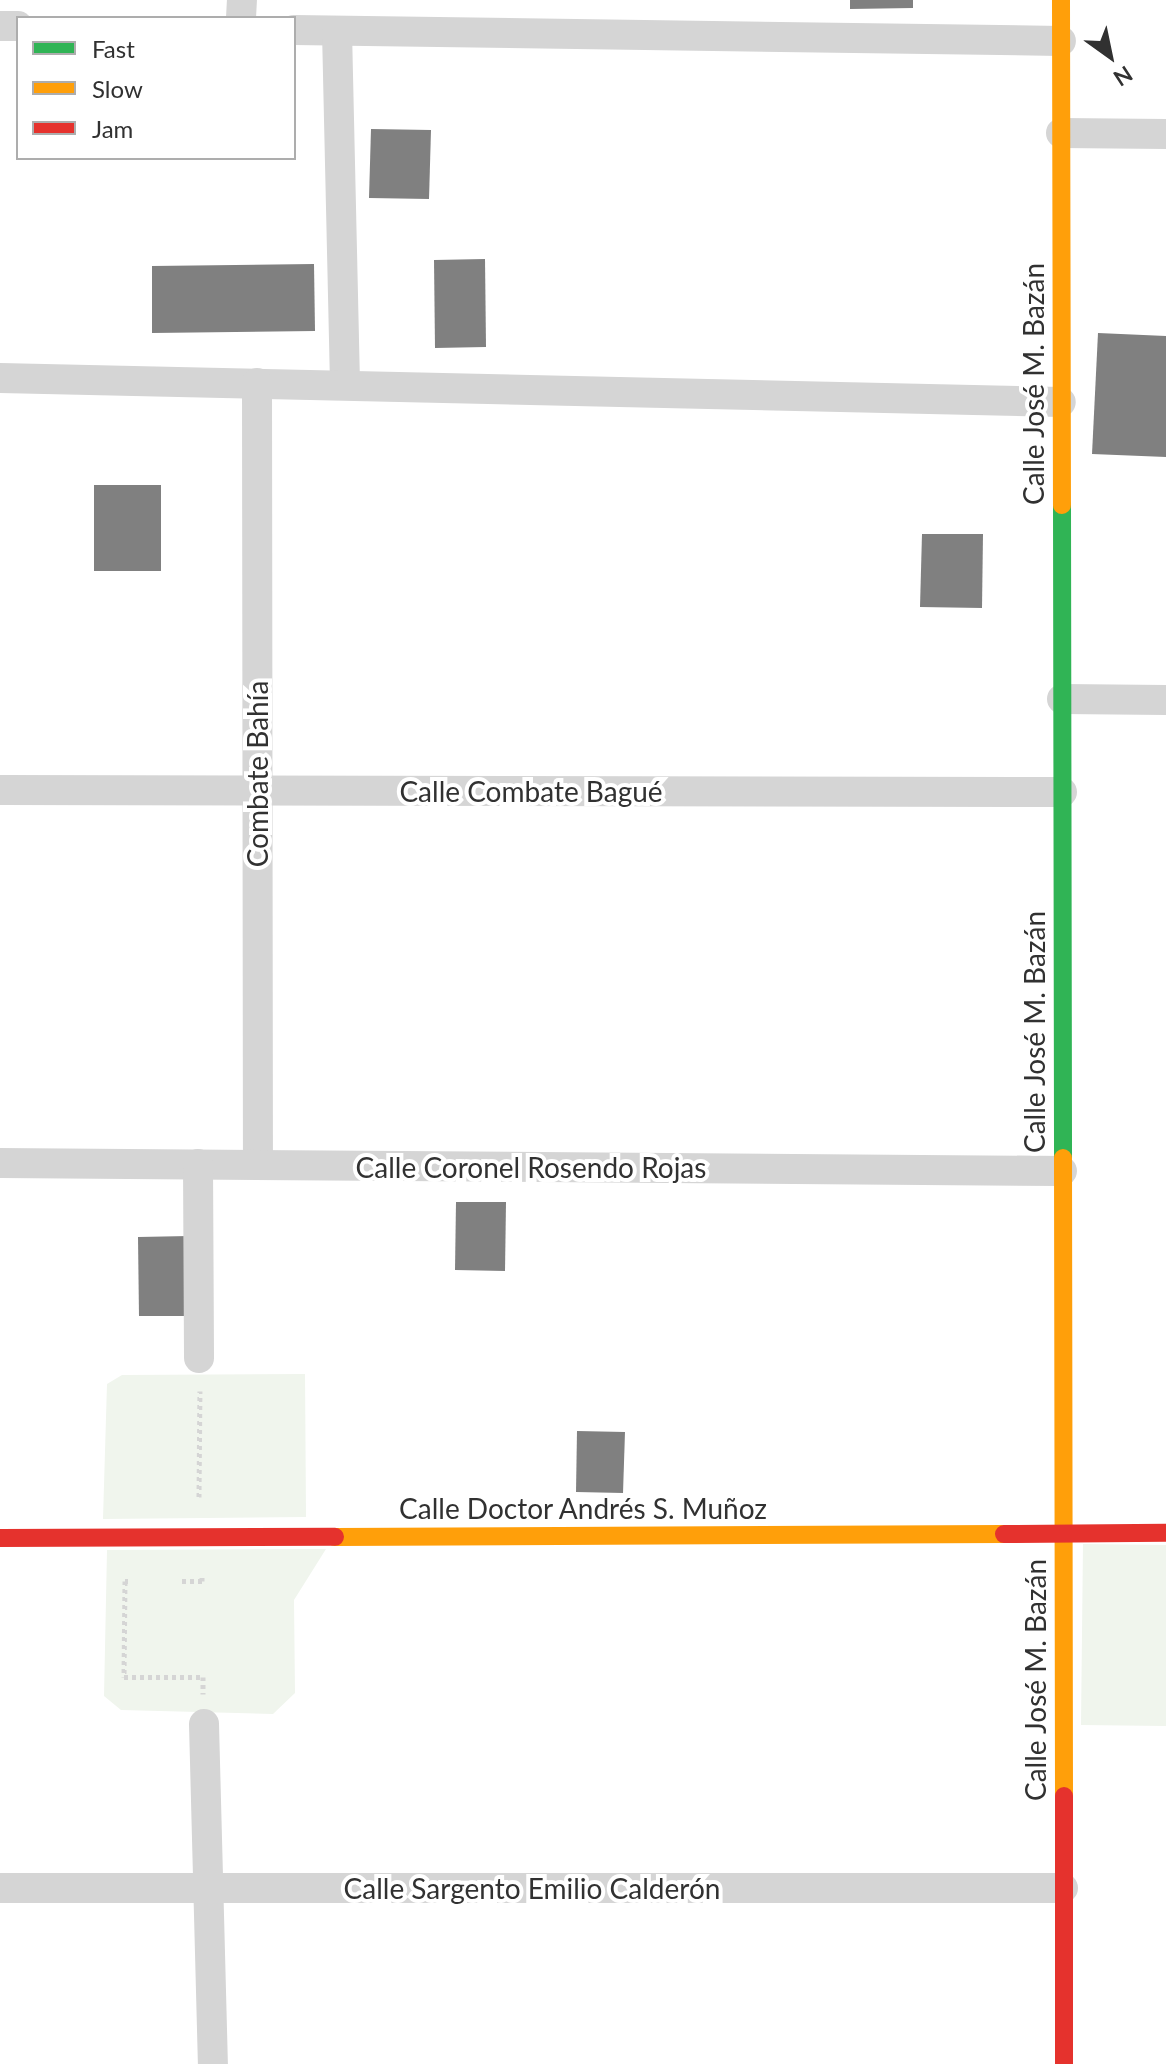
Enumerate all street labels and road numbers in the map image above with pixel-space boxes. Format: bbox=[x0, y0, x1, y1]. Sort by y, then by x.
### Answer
street label: Calle José M. Bazán bbox=[1016, 263, 1050, 505]
street label: Combate Bahía bbox=[240, 681, 274, 867]
street label: Calle Combate Bagué bbox=[399, 774, 663, 808]
street label: Calle José M. Bazán bbox=[1017, 911, 1051, 1153]
street label: Calle Coronel Rosendo Rojas bbox=[356, 1150, 706, 1184]
street label: Calle Doctor Andrés S. Muñoz bbox=[398, 1491, 768, 1525]
street label: Calle José M. Bazán bbox=[1018, 1559, 1052, 1801]
street label: Calle Sargento Emilio Calderón bbox=[344, 1871, 720, 1905]

